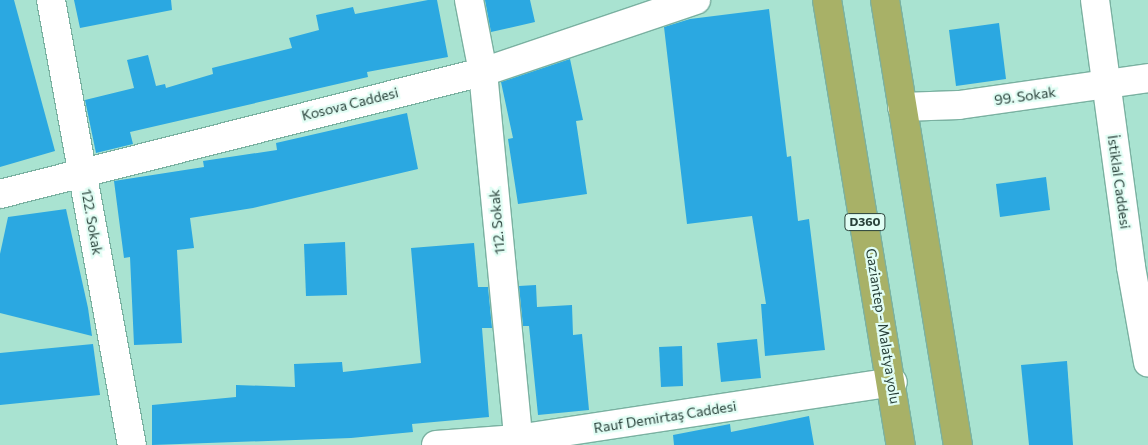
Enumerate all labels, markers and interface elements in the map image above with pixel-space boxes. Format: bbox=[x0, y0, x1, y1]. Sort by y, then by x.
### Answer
street label: 99. Sokak bbox=[993, 83, 1057, 109]
street label: Kosova Caddesi bbox=[300, 84, 400, 124]
street label: İstiklal Caddesi bbox=[1104, 134, 1134, 230]
street label: 122. Sokak bbox=[78, 188, 106, 256]
street label: 112. Sokak bbox=[486, 189, 508, 255]
road number: D360 bbox=[844, 212, 886, 232]
street label: Gaziantep - Malatya yolu bbox=[862, 247, 904, 405]
street label: Rauf Demirtaş Caddesi bbox=[592, 397, 738, 437]

